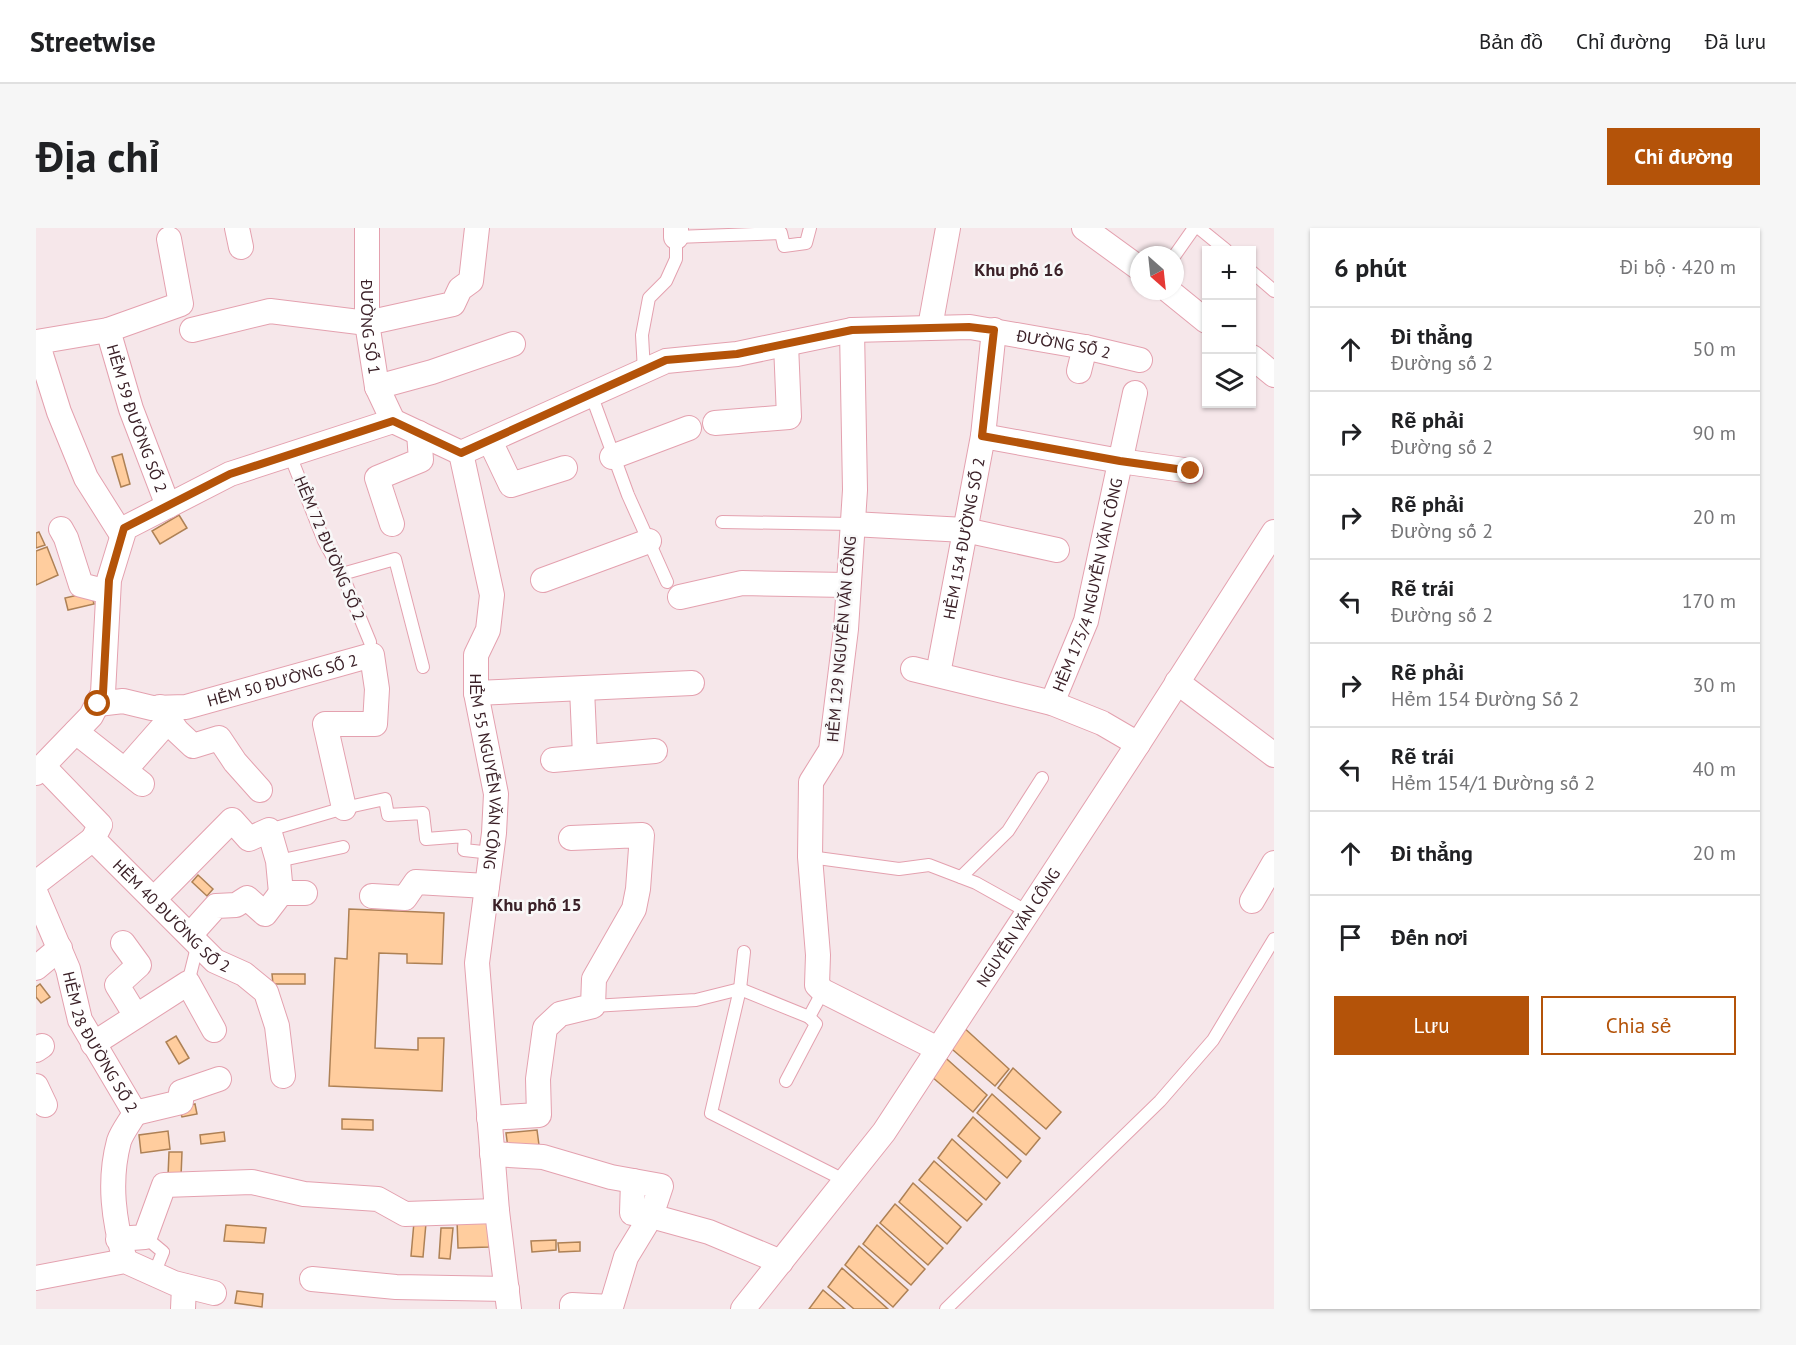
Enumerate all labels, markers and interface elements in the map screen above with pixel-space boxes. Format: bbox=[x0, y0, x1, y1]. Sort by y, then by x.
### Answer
text: Streetwise bbox=[30, 23, 156, 60]
text: Bản đồ bbox=[1479, 28, 1543, 55]
text: Chỉ đường bbox=[1576, 28, 1672, 55]
text: Đã lưu bbox=[1705, 28, 1766, 55]
button: Chỉ đường bbox=[1607, 128, 1760, 185]
text: Địa chỉ bbox=[36, 129, 160, 184]
north arrow bbox=[1130, 246, 1184, 300]
map controls bbox=[1202, 246, 1256, 408]
button: + bbox=[1202, 246, 1256, 300]
text: 6 phút bbox=[1334, 251, 1407, 284]
text: Đi bộ · 420 m bbox=[1620, 254, 1736, 280]
district label: Khu phố 16 bbox=[974, 258, 1064, 281]
street label: ĐƯỜNG SỐ 1 bbox=[357, 278, 385, 376]
button: − bbox=[1202, 300, 1256, 354]
text: Đi thẳng bbox=[1391, 322, 1473, 350]
street label: ĐƯỜNG SỐ 2 bbox=[1014, 325, 1113, 363]
icon: ahead bbox=[1334, 333, 1367, 366]
text: 50 m bbox=[1693, 336, 1736, 362]
street label: HẺM 59 ĐƯỜNG SỐ 2 bbox=[103, 342, 172, 495]
text: Đường số 2 bbox=[1391, 350, 1493, 376]
button: layers bbox=[1202, 354, 1256, 408]
text: Rẽ phải bbox=[1391, 406, 1464, 434]
icon: right bbox=[1334, 417, 1367, 450]
text: 90 m bbox=[1693, 420, 1736, 446]
text: Đường số 2 bbox=[1391, 434, 1493, 460]
street label: HẺM 154 ĐƯỜNG SỐ 2 bbox=[939, 456, 989, 621]
route end bbox=[1177, 457, 1203, 483]
street label: HẺM 72 ĐƯỜNG SỐ 2 bbox=[290, 473, 370, 623]
street label: HẺM 175/4 NGUYỄN VĂN CÔNG bbox=[1048, 476, 1126, 695]
text: Rẽ phải bbox=[1391, 490, 1464, 518]
icon: right bbox=[1334, 501, 1367, 534]
text: 20 m bbox=[1693, 504, 1736, 530]
text: Đường số 2 bbox=[1391, 518, 1493, 544]
street label: HẺM 129 NGUYỄN VĂN CÔNG bbox=[822, 535, 860, 743]
text: Rẽ trái bbox=[1391, 574, 1454, 602]
icon: left bbox=[1334, 585, 1367, 618]
text: 170 m bbox=[1682, 588, 1736, 614]
text: Đường số 2 bbox=[1391, 602, 1493, 628]
street label: HẺM 50 ĐƯỜNG SỐ 2 bbox=[205, 650, 360, 711]
text: Rẽ phải bbox=[1391, 658, 1464, 686]
icon: right bbox=[1334, 669, 1367, 702]
text: 30 m bbox=[1693, 672, 1736, 698]
street label: HẺM 55 NGUYỄN VĂN CÔNG bbox=[466, 673, 506, 871]
text: Hẻm 154 Đường Số 2 bbox=[1391, 686, 1579, 712]
route start bbox=[84, 690, 110, 716]
text: Rẽ trái bbox=[1391, 742, 1454, 770]
icon: left bbox=[1334, 753, 1367, 786]
text: 40 m bbox=[1693, 756, 1736, 782]
text: Hẻm 154/1 Đường số 2 bbox=[1391, 770, 1595, 796]
icon: ahead bbox=[1334, 837, 1367, 870]
text: Đi thẳng bbox=[1391, 839, 1473, 867]
text: 20 m bbox=[1693, 840, 1736, 866]
street label: HẺM 40 ĐƯỜNG SỐ 2 bbox=[109, 855, 233, 976]
street label: NGUYỄN VĂN CÔNG bbox=[972, 864, 1064, 991]
district label: Khu phố 15 bbox=[492, 893, 582, 916]
icon: arrive bbox=[1334, 921, 1367, 954]
text: Đến nơi bbox=[1391, 923, 1468, 951]
street label: HẺM 28 ĐƯỜNG SỐ 2 bbox=[59, 969, 142, 1116]
button: Lưu bbox=[1334, 996, 1529, 1055]
button: Chia sẻ bbox=[1541, 996, 1736, 1055]

